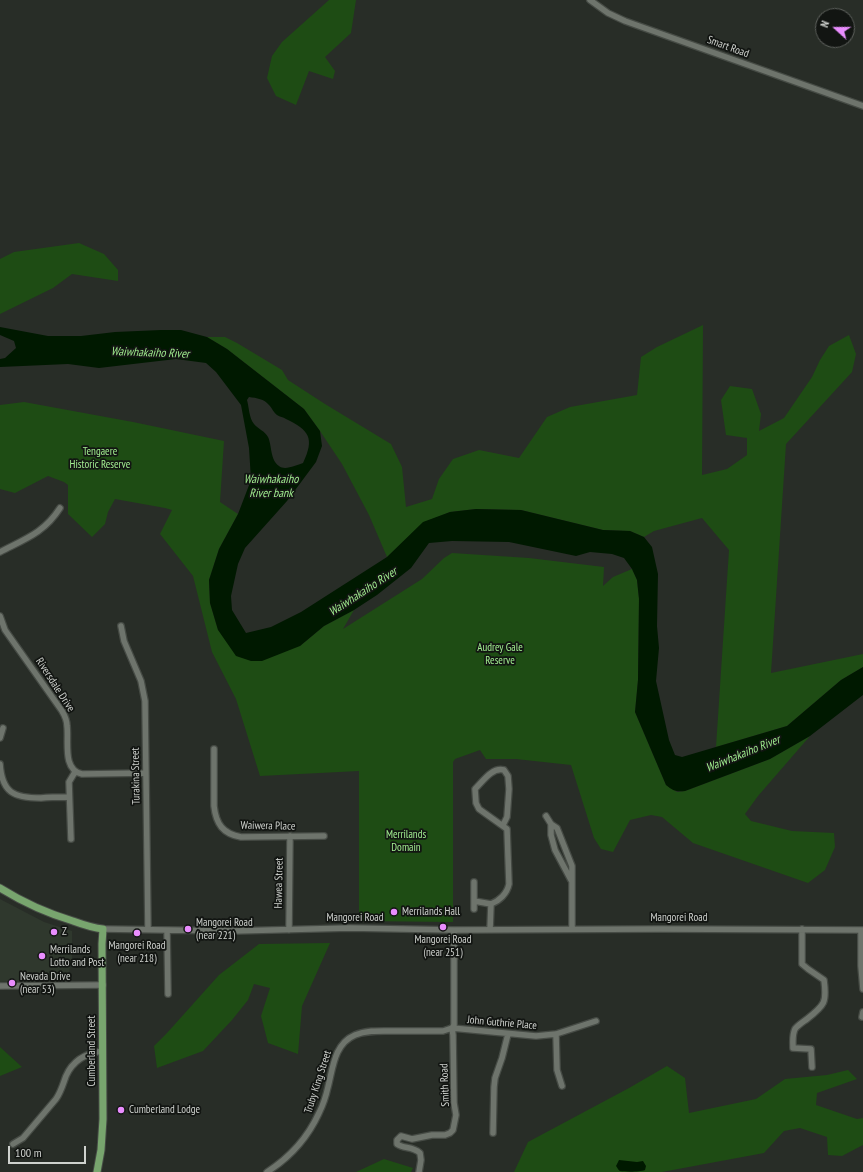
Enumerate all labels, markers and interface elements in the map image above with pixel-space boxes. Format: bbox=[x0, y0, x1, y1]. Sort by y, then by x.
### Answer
north arrow bbox=[815, 8, 855, 48]
text: N bbox=[817, 19, 832, 29]
street label: Smart Road bbox=[705, 33, 751, 61]
water label: Waiwhakaiho River bbox=[110, 344, 190, 362]
park label: Tengaere Historic Reserve bbox=[70, 445, 130, 471]
water label: Waiwhakaiho River bank bbox=[244, 473, 298, 501]
water label: Waiwhakaiho River bbox=[326, 565, 400, 619]
park label: Audrey Gale Reserve bbox=[477, 641, 523, 667]
street label: Riversdale Drive bbox=[33, 655, 77, 715]
water label: Waiwhakaiho River bbox=[704, 733, 782, 775]
street label: Turakina Street bbox=[129, 747, 143, 805]
street label: Waiwera Place bbox=[241, 819, 295, 833]
park label: Merrilands Domain bbox=[386, 828, 426, 854]
street label: Hawea Street bbox=[272, 858, 286, 908]
place label: Merrilands Hall bbox=[402, 905, 460, 919]
marker: Merrilands Hall bbox=[389, 907, 399, 917]
street label: Mangorei Road bbox=[327, 911, 383, 925]
street label: Mangorei Road bbox=[651, 911, 707, 925]
place label: Mangorei Road (near 221) bbox=[196, 916, 253, 942]
marker: Mangorei Road (near 251) bbox=[438, 922, 448, 932]
marker: Mangorei Road (near 221) bbox=[183, 924, 193, 934]
place label: Z bbox=[62, 925, 67, 939]
marker: Z bbox=[49, 927, 59, 937]
marker: Mangorei Road (near 218) bbox=[132, 928, 142, 938]
place label: Mangorei Road (near 251) bbox=[415, 933, 471, 959]
place label: Mangorei Road (near 218) bbox=[109, 939, 165, 965]
place label: Merrilands Lotto and Post bbox=[50, 943, 104, 969]
marker: Merrilands Lotto and Post bbox=[37, 951, 47, 961]
place label: Nevada Drive (near 53) bbox=[20, 970, 70, 996]
marker: Nevada Drive (near 53) bbox=[7, 978, 17, 988]
street label: John Guthrie Place bbox=[467, 1013, 537, 1033]
street label: Cumberland Street bbox=[85, 1016, 99, 1086]
street label: Truby King Street bbox=[302, 1049, 334, 1115]
street label: Smith Road bbox=[438, 1063, 452, 1107]
place label: Cumberland Lodge bbox=[129, 1103, 200, 1117]
marker: Cumberland Lodge bbox=[116, 1105, 126, 1115]
scale bar bbox=[10, 1138, 88, 1164]
text: 100 m bbox=[15, 1145, 42, 1160]

